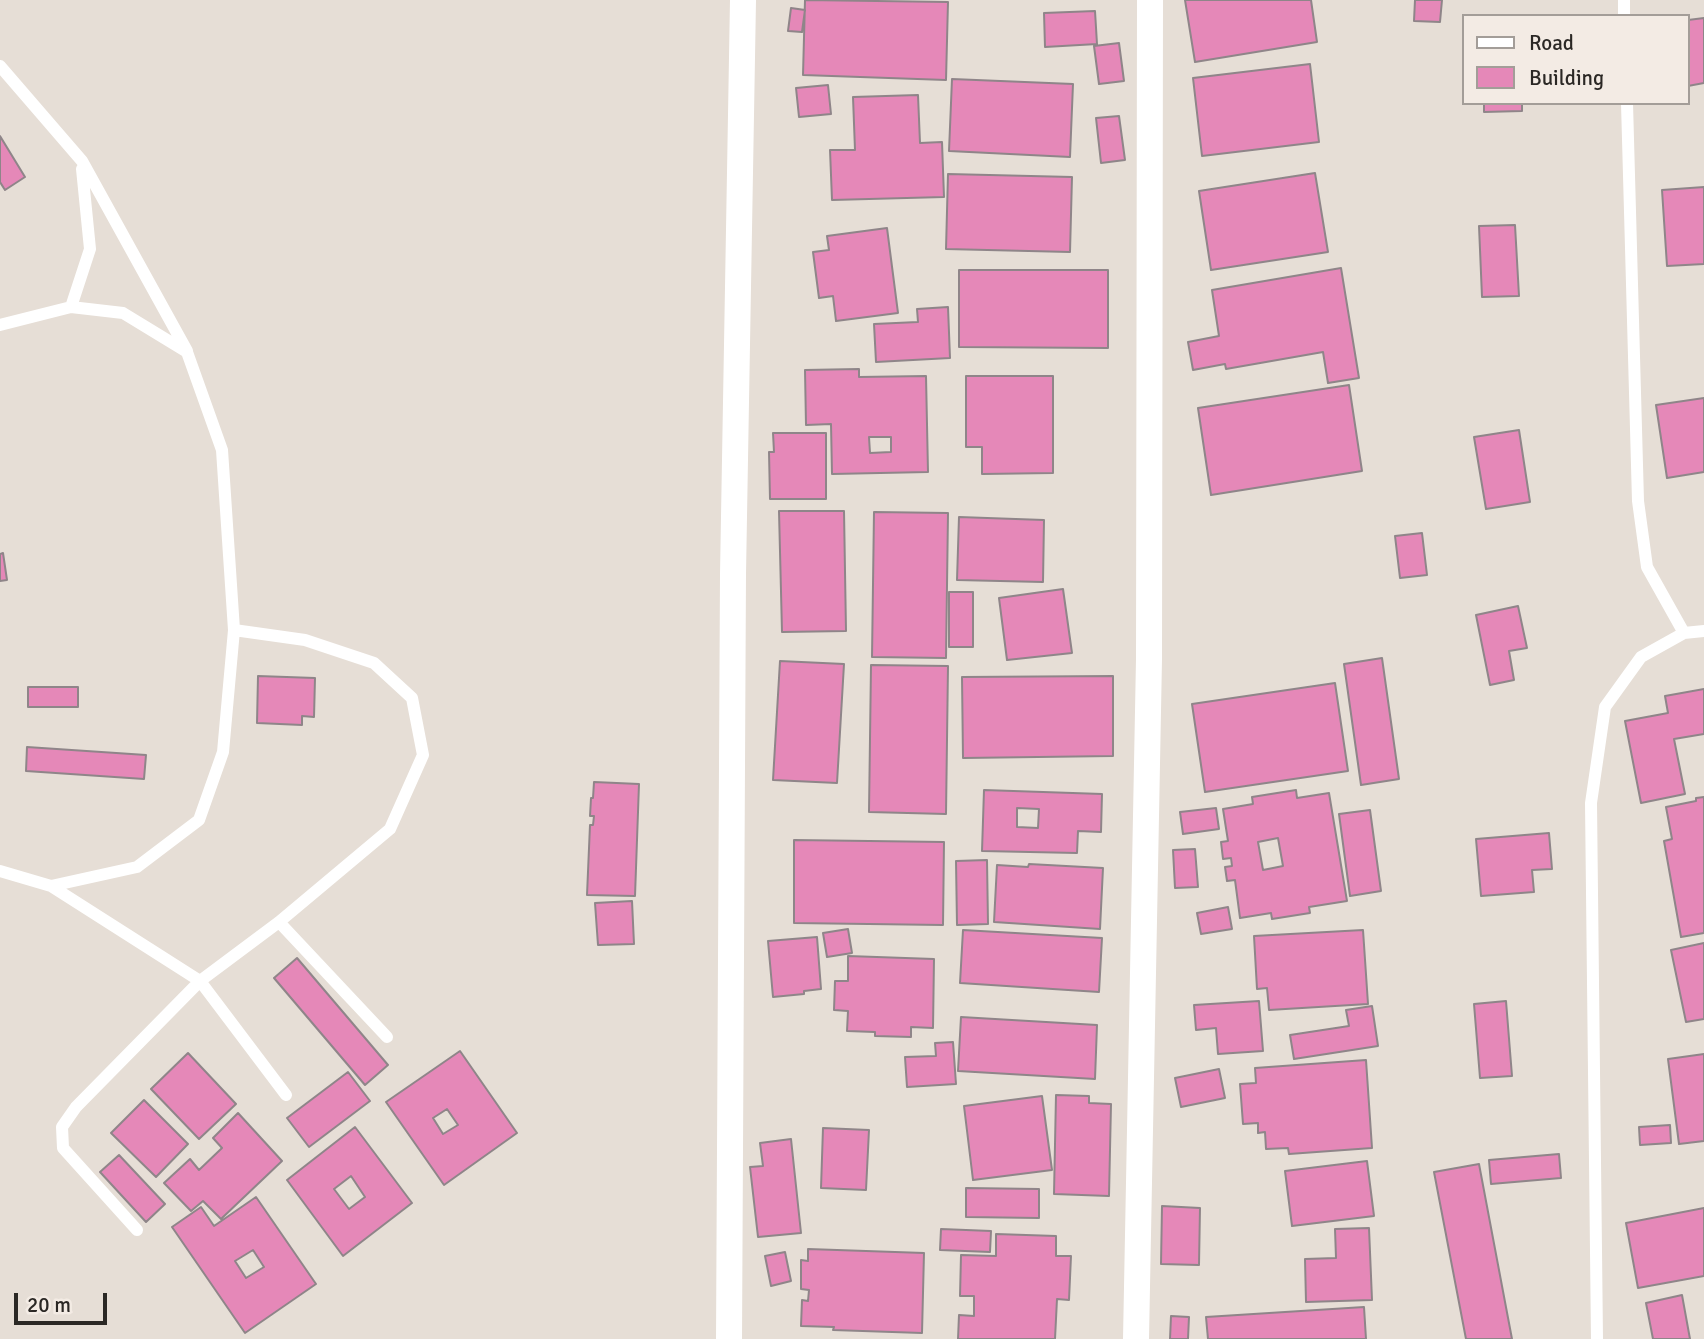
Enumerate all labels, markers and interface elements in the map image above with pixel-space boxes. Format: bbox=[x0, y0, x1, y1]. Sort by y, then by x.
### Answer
legend bbox=[1462, 14, 1690, 105]
text: Road bbox=[1529, 30, 1574, 56]
text: Building bbox=[1529, 65, 1604, 91]
scale bar bbox=[18, 1280, 110, 1324]
text: 20 m bbox=[27, 1292, 71, 1318]

